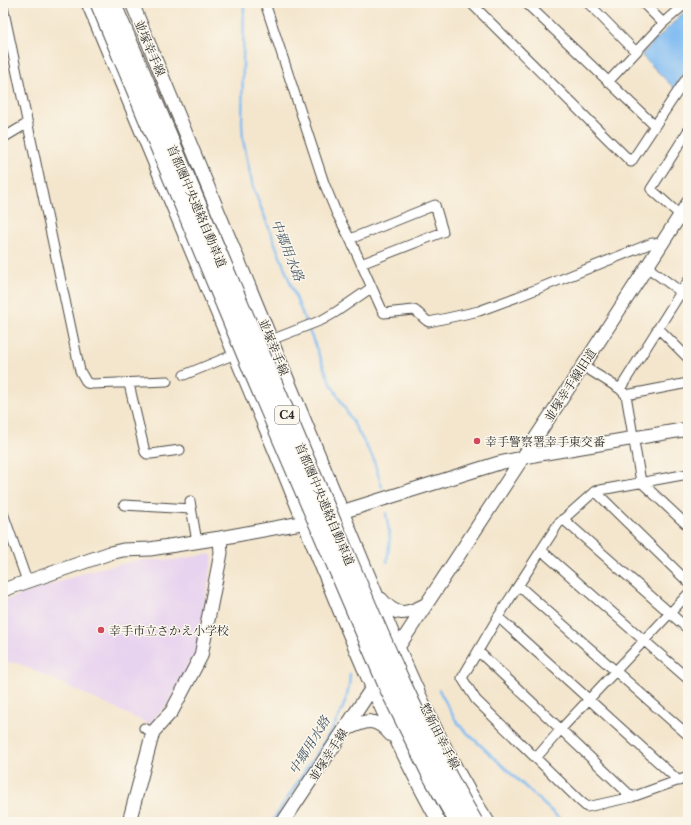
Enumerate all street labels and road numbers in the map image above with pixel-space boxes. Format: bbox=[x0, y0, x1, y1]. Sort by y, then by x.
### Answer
street label: 並塚幸手線 bbox=[131, 17, 169, 79]
street label: 首都圏中央連絡自動車道 bbox=[164, 142, 230, 270]
street label: 並塚幸手線 bbox=[256, 316, 292, 378]
street label: 並塚幸手線旧道 bbox=[541, 346, 599, 424]
road number: C4 bbox=[275, 406, 299, 424]
street label: 首都圏中央連絡自動車道 bbox=[292, 440, 358, 568]
street label: 惣新田幸手線 bbox=[417, 701, 463, 771]
street label: 並塚幸手線 bbox=[305, 726, 351, 784]

